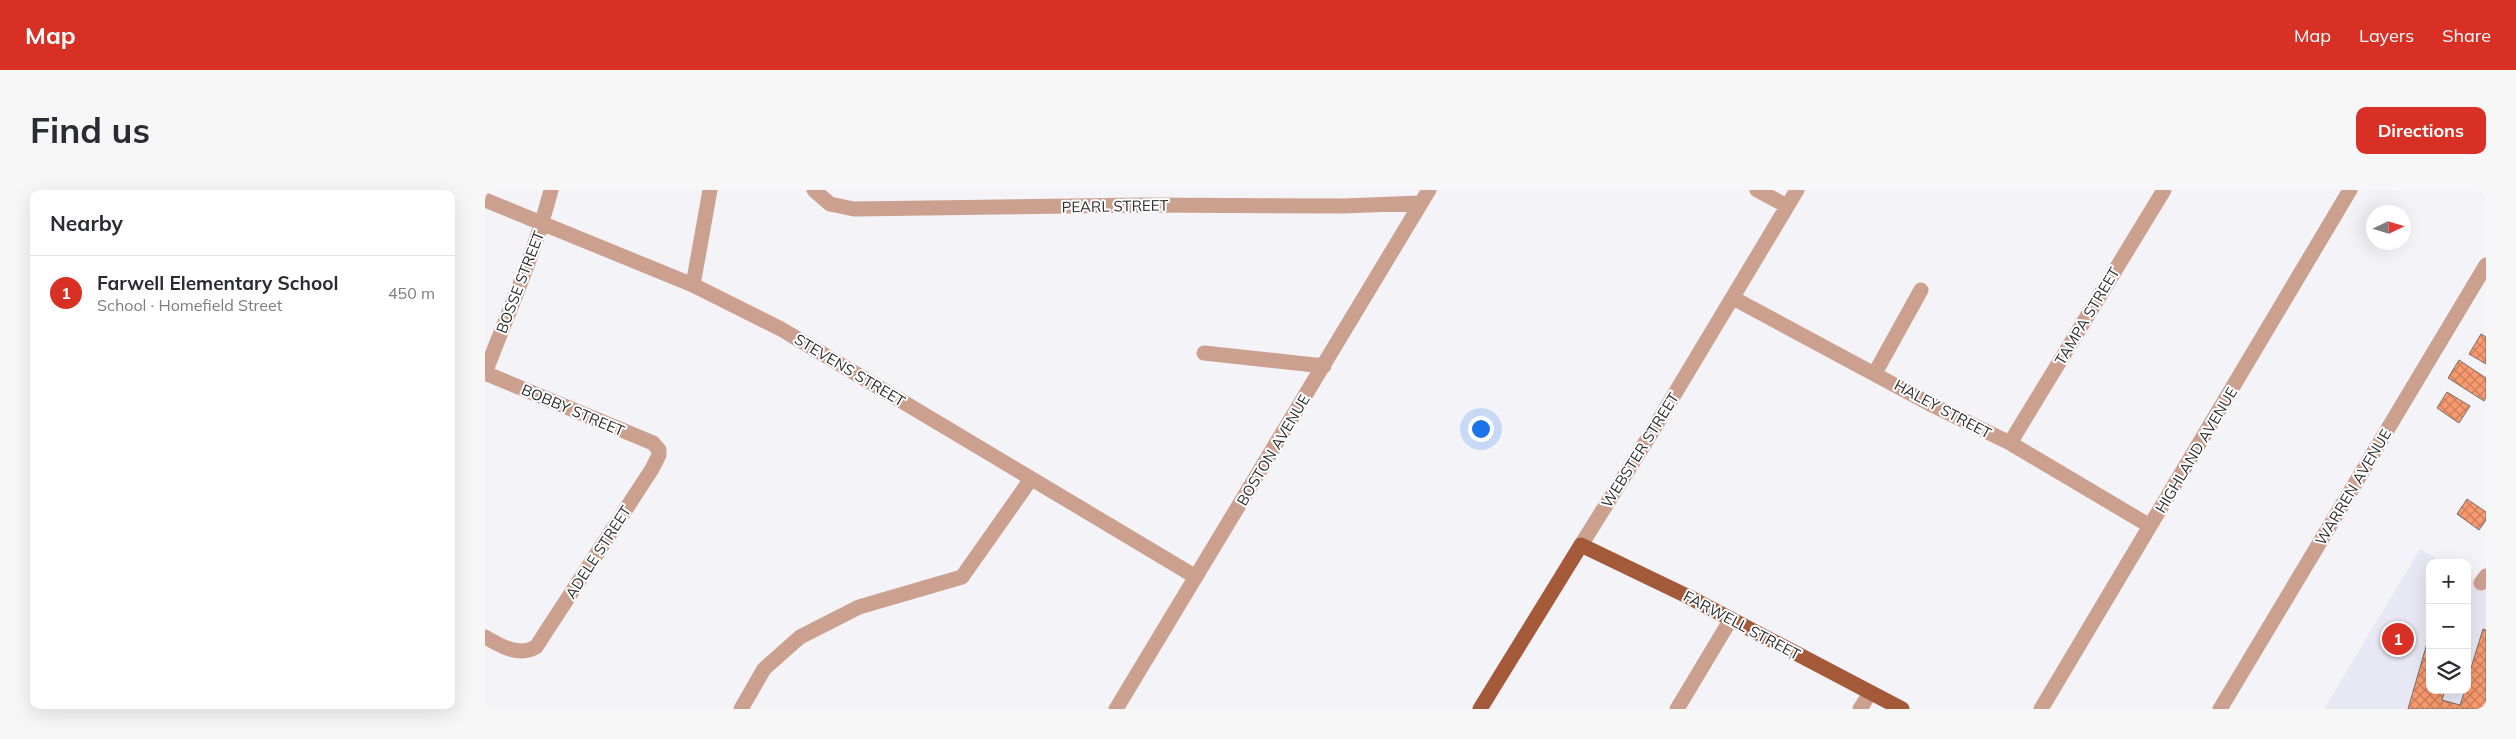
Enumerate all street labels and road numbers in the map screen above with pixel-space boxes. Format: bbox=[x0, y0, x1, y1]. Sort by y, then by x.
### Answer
street label: PEARL STREET bbox=[1061, 196, 1169, 216]
street label: BOSSE STREET bbox=[492, 228, 548, 336]
street label: TAMPA STREET bbox=[2050, 264, 2124, 368]
street label: STEVENS STREET bbox=[791, 329, 909, 411]
street label: HALEY STREET bbox=[1891, 375, 1995, 443]
street label: BOBBY STREET bbox=[519, 380, 627, 440]
street label: HIGHLAND AVENUE bbox=[2151, 383, 2241, 516]
street label: WEBSTER STREET bbox=[1597, 389, 1683, 511]
street label: BOSTON AVENUE bbox=[1232, 391, 1314, 509]
street label: WARREN AVENUE bbox=[2311, 425, 2395, 548]
street label: ADELE STREET bbox=[561, 502, 635, 602]
street label: FARWELL STREET bbox=[1680, 586, 1804, 664]

